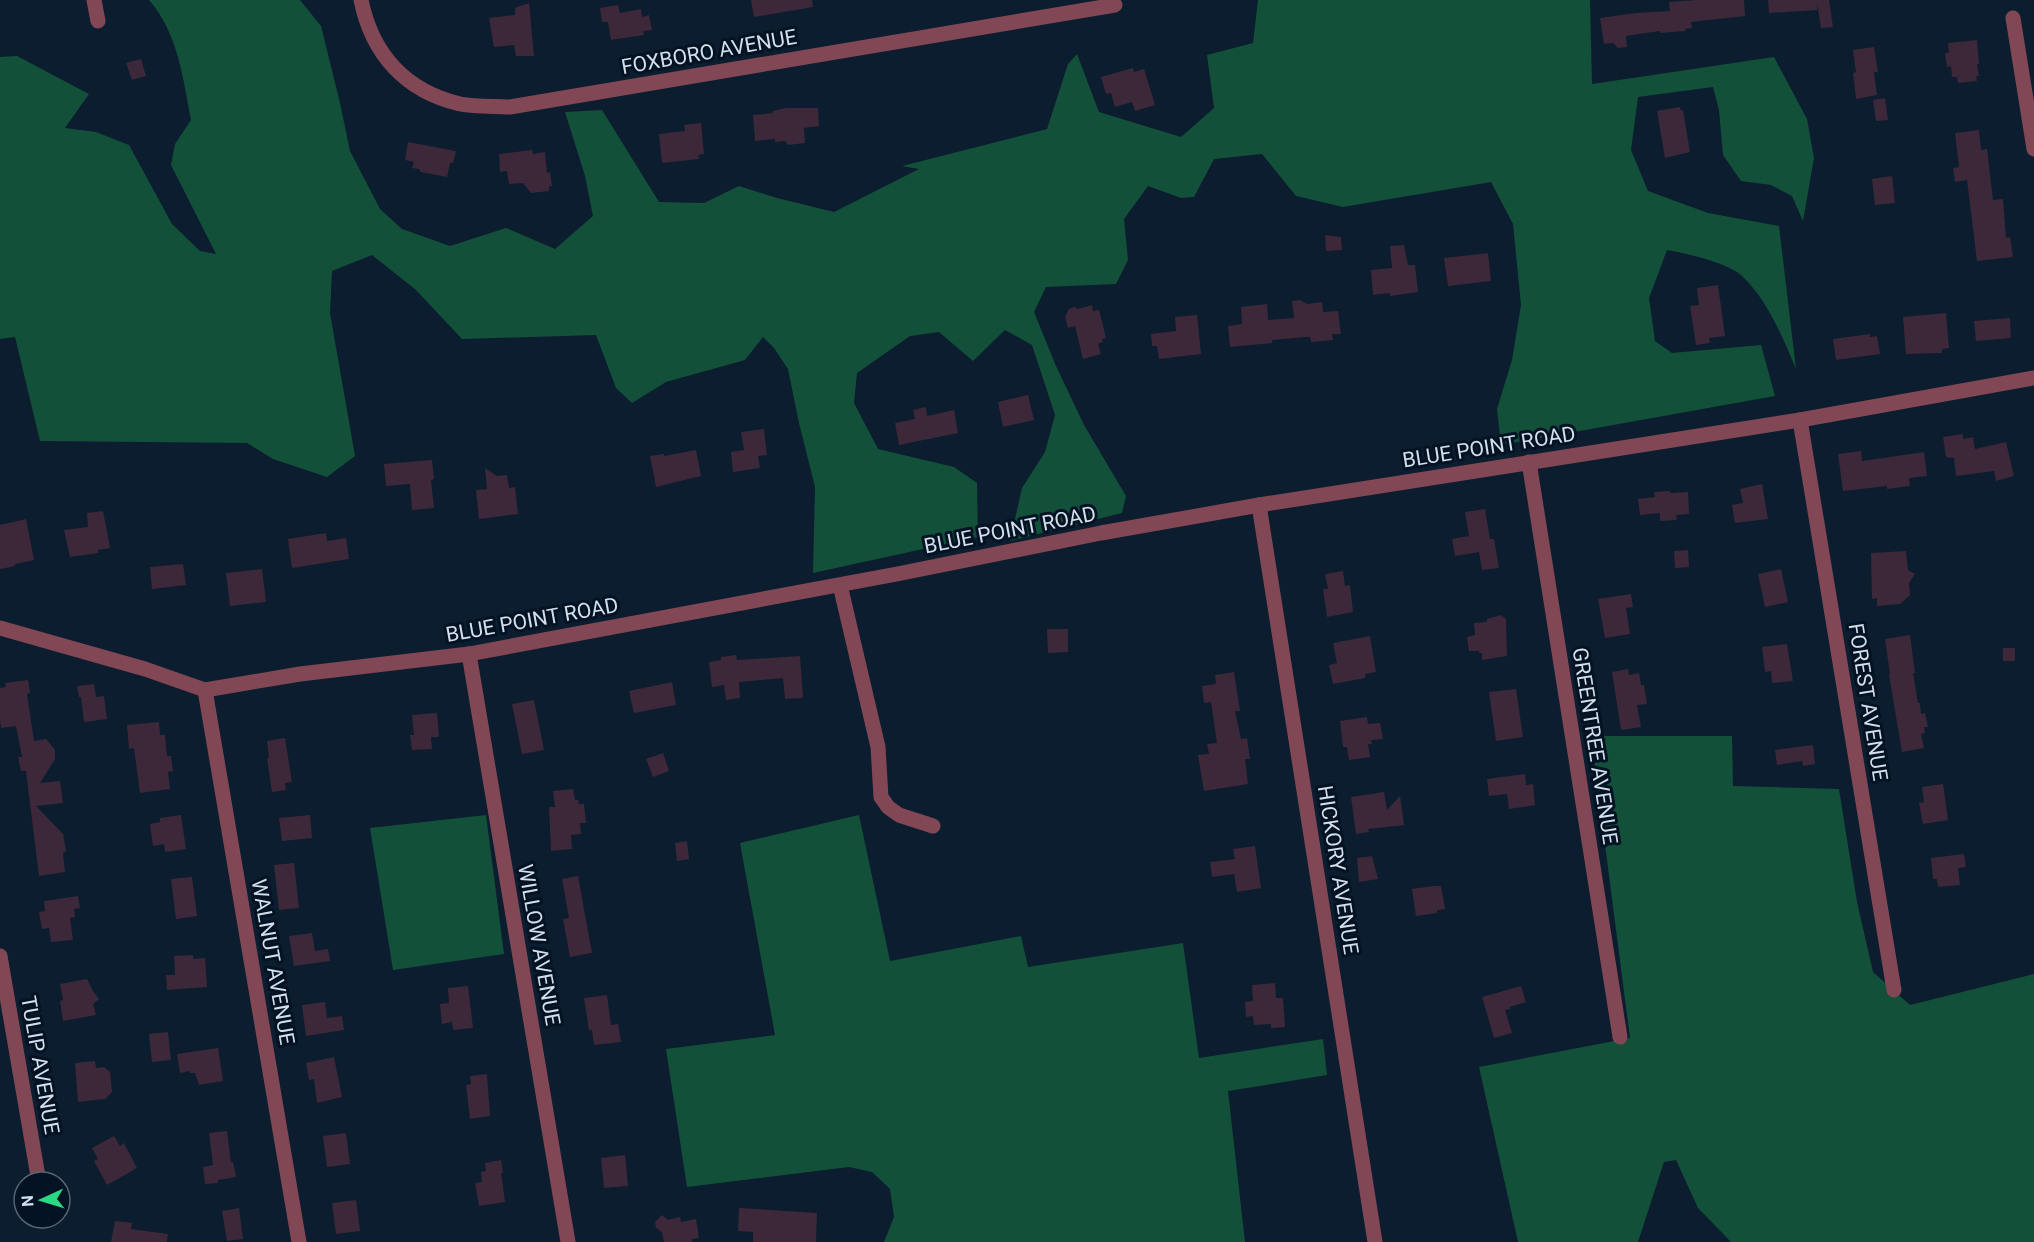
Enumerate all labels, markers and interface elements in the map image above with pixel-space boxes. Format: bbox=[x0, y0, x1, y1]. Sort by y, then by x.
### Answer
street label: FOXBORO AVENUE bbox=[619, 25, 799, 79]
street label: BLUE POINT ROAD bbox=[1401, 421, 1577, 473]
street label: BLUE POINT ROAD bbox=[922, 502, 1098, 558]
street label: BLUE POINT ROAD bbox=[444, 593, 620, 647]
street label: FOREST AVENUE bbox=[1844, 621, 1892, 783]
street label: GREENTREE AVENUE bbox=[1568, 646, 1622, 846]
street label: HICKORY AVENUE bbox=[1313, 784, 1363, 956]
street label: WILLOW AVENUE bbox=[513, 863, 565, 1028]
street label: WALNUT AVENUE bbox=[247, 877, 299, 1047]
street label: TULIP AVENUE bbox=[16, 994, 64, 1136]
north arrow bbox=[12, 1170, 72, 1230]
text: N bbox=[18, 1195, 37, 1207]

